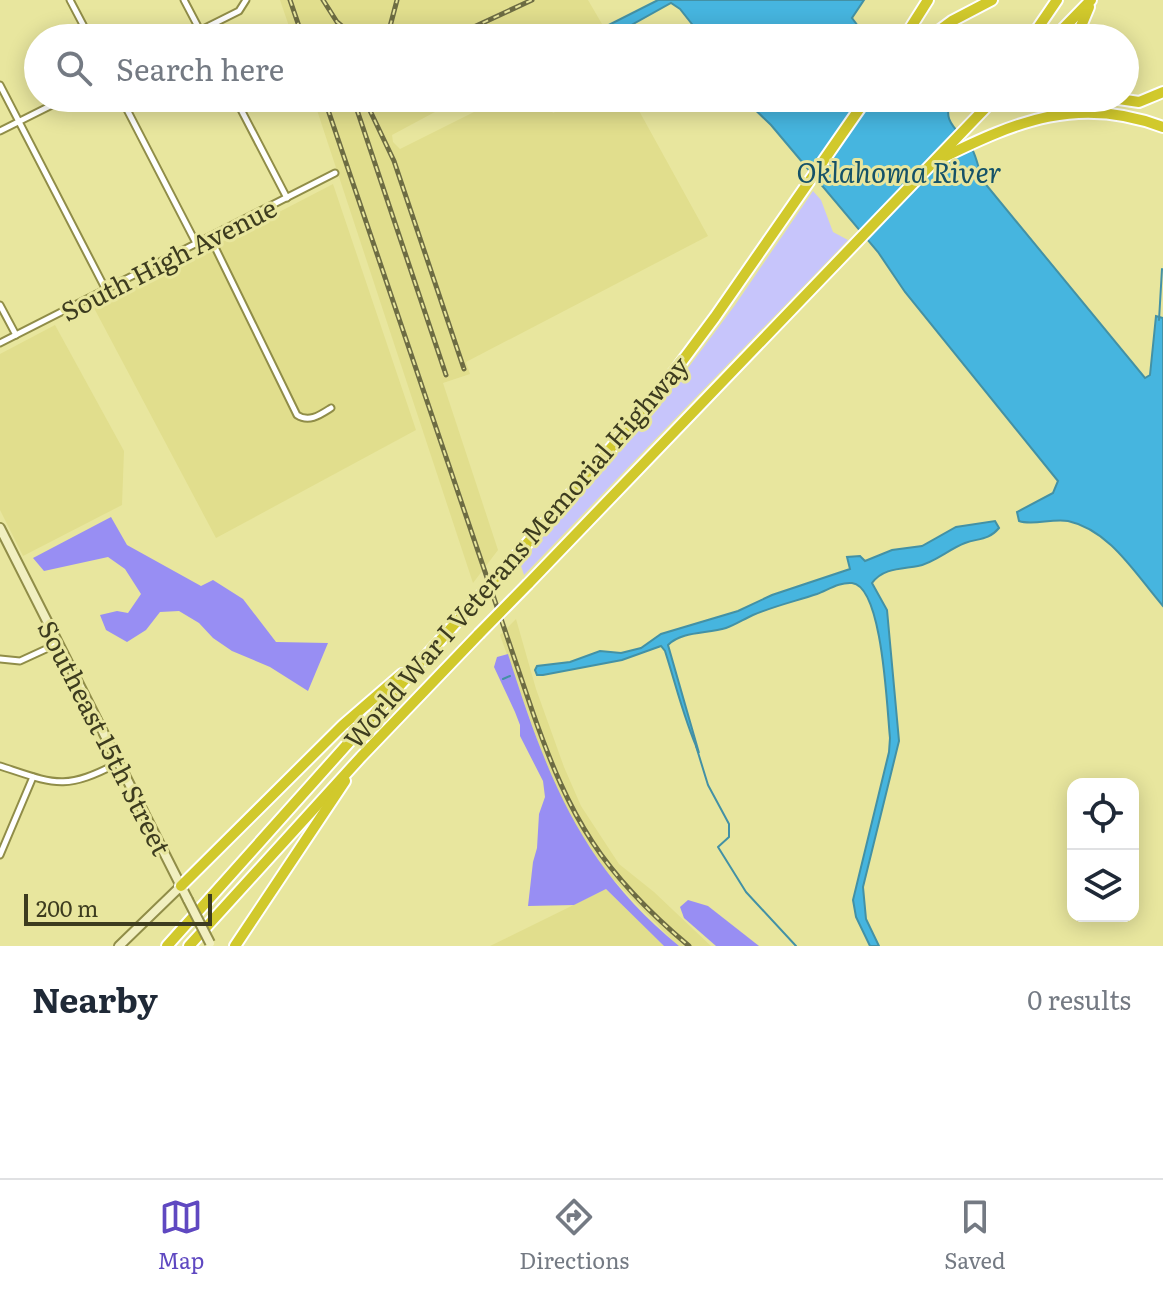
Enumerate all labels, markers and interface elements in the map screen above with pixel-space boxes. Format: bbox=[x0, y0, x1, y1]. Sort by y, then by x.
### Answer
search box bbox=[24, 24, 1139, 112]
icon: search bbox=[52, 46, 96, 90]
text: Search here bbox=[116, 46, 284, 90]
water label: Oklahoma River bbox=[796, 150, 1002, 192]
street label: South High Avenue bbox=[53, 187, 283, 329]
street label: World War I Veterans Memorial Highway bbox=[333, 346, 697, 756]
street label: Southeast 15th Street bbox=[30, 613, 182, 862]
map controls bbox=[1067, 778, 1139, 922]
button: locate bbox=[1067, 778, 1139, 850]
button: layers bbox=[1067, 850, 1139, 922]
scale bar bbox=[24, 890, 212, 926]
text: 200 m bbox=[36, 891, 98, 924]
text: Nearby bbox=[32, 973, 158, 1023]
text: 0 results bbox=[1027, 979, 1131, 1018]
tab: Map bbox=[157, 1195, 204, 1276]
tab: Directions bbox=[519, 1195, 629, 1276]
tab: Saved bbox=[944, 1195, 1006, 1276]

